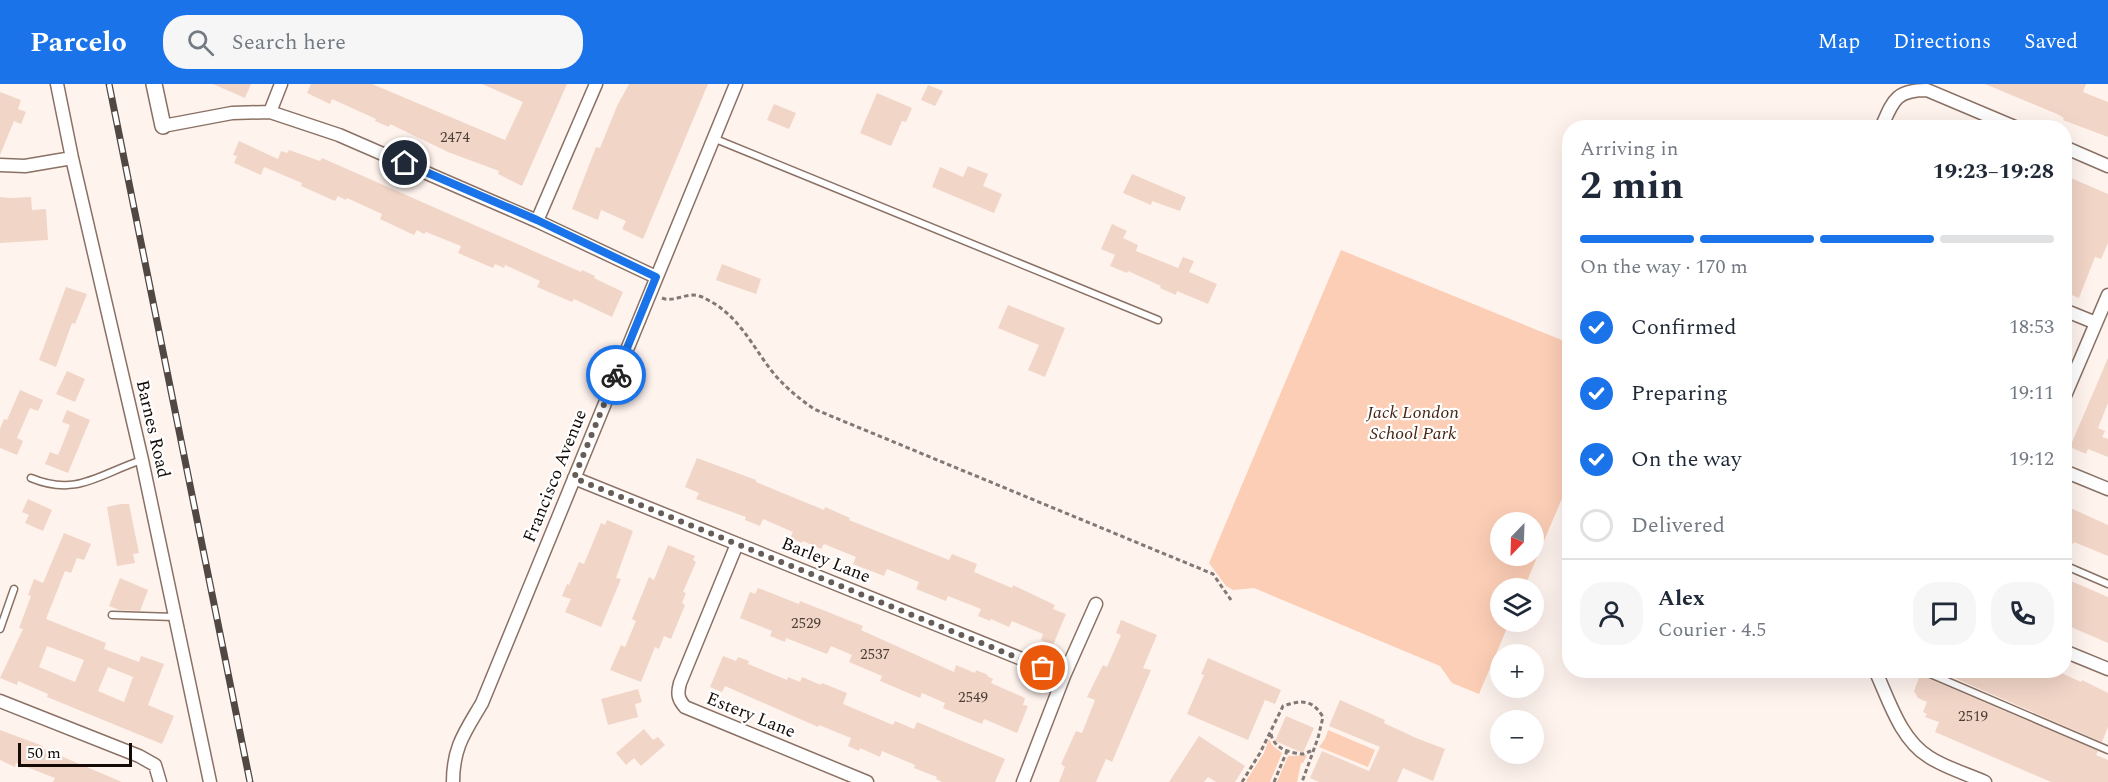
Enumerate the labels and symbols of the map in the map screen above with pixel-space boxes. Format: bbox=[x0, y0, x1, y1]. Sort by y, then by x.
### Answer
house number: 2474 bbox=[440, 126, 470, 149]
pin bbox=[379, 137, 430, 188]
courier bbox=[586, 345, 646, 405]
street label: Barnes Road bbox=[129, 377, 177, 481]
park label: Jack London School Park bbox=[1365, 399, 1459, 447]
street label: Francisco Avenue bbox=[516, 405, 594, 547]
north arrow bbox=[1490, 512, 1544, 566]
street label: Barley Lane bbox=[777, 530, 875, 590]
house number: 2529 bbox=[791, 612, 821, 635]
pin bbox=[1017, 642, 1068, 693]
house number: 2537 bbox=[860, 643, 890, 666]
street label: Estery Lane bbox=[702, 685, 800, 745]
house number: 2549 bbox=[958, 686, 988, 709]
house number: 2519 bbox=[1958, 705, 1988, 728]
scale bar bbox=[18, 740, 132, 768]

